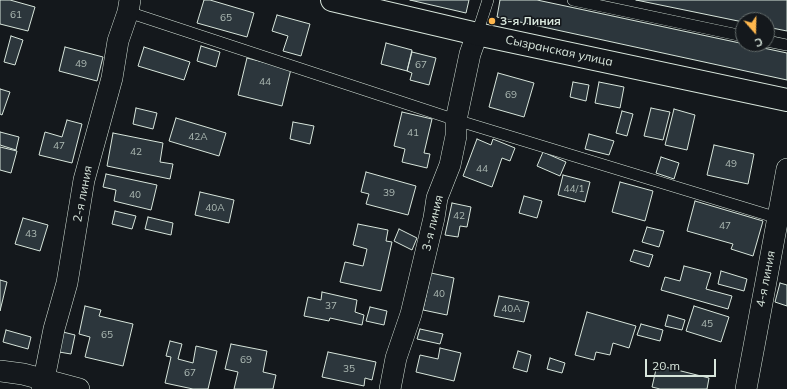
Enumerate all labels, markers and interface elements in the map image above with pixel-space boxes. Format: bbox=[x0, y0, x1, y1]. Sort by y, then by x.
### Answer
house number: 61 bbox=[10, 9, 22, 21]
house number: 65 bbox=[220, 12, 232, 24]
north arrow bbox=[735, 12, 775, 52]
place label: 3-я Линия bbox=[500, 14, 561, 28]
marker: 3-я Линия bbox=[487, 16, 497, 26]
street label: Сызранская улица bbox=[504, 33, 614, 69]
text: С bbox=[753, 34, 765, 50]
house number: 49 bbox=[75, 58, 87, 70]
house number: 67 bbox=[415, 59, 427, 71]
house number: 44 bbox=[259, 76, 271, 88]
house number: 69 bbox=[505, 89, 517, 101]
house number: 41 bbox=[407, 127, 419, 139]
house number: 42А bbox=[188, 131, 208, 143]
house number: 47 bbox=[53, 140, 65, 152]
house number: 42 bbox=[130, 146, 142, 158]
house number: 49 bbox=[725, 158, 737, 170]
house number: 44 bbox=[476, 163, 488, 175]
street label: 2-я линия bbox=[70, 165, 96, 223]
house number: 44/1 bbox=[564, 183, 584, 195]
house number: 39 bbox=[383, 187, 395, 199]
house number: 40 bbox=[129, 189, 141, 201]
street label: 3-я линия bbox=[420, 194, 446, 252]
house number: 40А bbox=[205, 202, 225, 214]
house number: 42 bbox=[453, 210, 465, 222]
house number: 47 bbox=[719, 220, 731, 232]
house number: 43 bbox=[25, 228, 37, 240]
street label: 4-я линия bbox=[753, 250, 779, 308]
house number: 40 bbox=[433, 288, 445, 300]
house number: 37 bbox=[325, 300, 337, 312]
house number: 40А bbox=[501, 303, 521, 315]
house number: 45 bbox=[701, 318, 713, 330]
house number: 65 bbox=[101, 329, 113, 341]
scale bar bbox=[647, 351, 718, 377]
house number: 69 bbox=[240, 354, 252, 366]
text: 20 m bbox=[652, 358, 680, 373]
house number: 35 bbox=[343, 363, 355, 375]
house number: 67 bbox=[184, 367, 196, 379]

